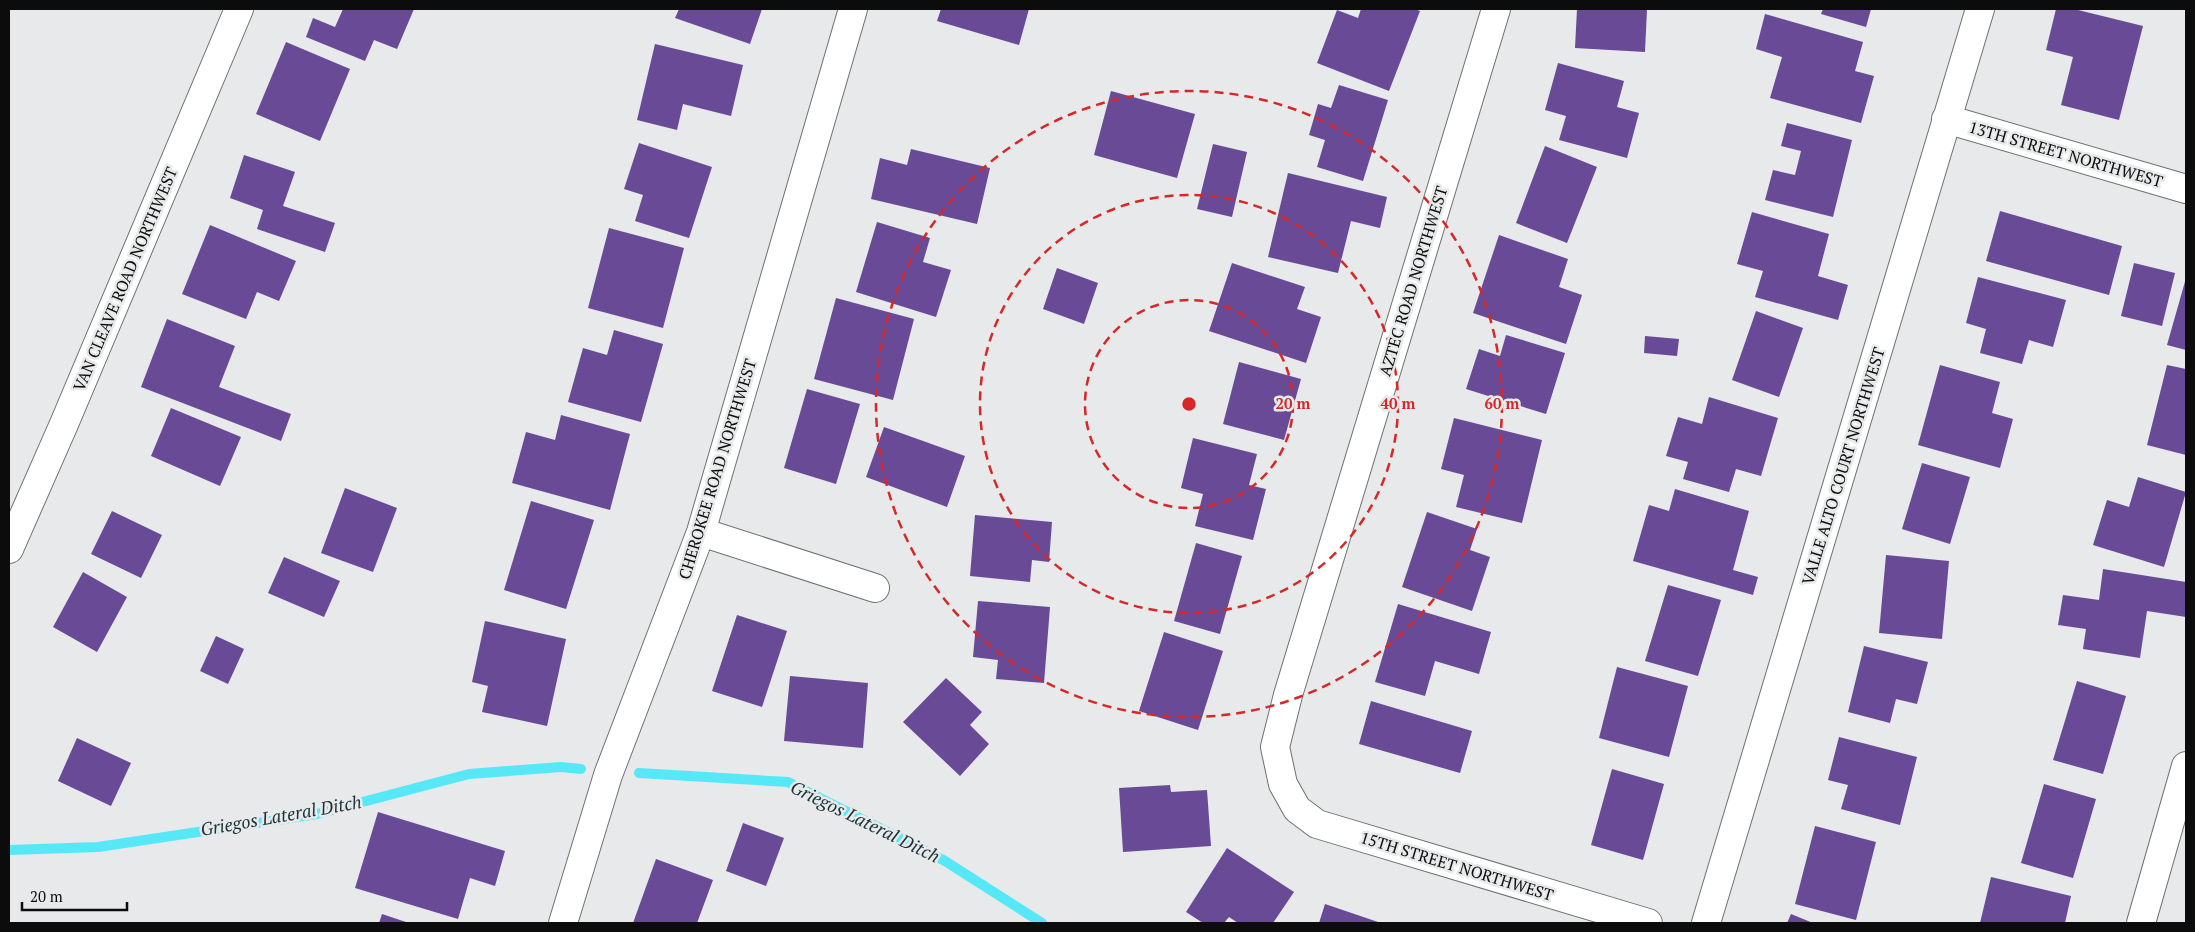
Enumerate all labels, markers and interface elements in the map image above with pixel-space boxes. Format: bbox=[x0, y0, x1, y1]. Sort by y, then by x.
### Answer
street label: 13TH STREET NORTHWEST bbox=[1966, 116, 2166, 192]
street label: VAN CLEAVE ROAD NORTHWEST bbox=[68, 163, 182, 395]
street label: AZTEC ROAD NORTHWEST bbox=[1374, 183, 1452, 379]
street label: VALLE ALTO COURT NORTHWEST bbox=[1796, 345, 1890, 587]
street label: CHEROKEE ROAD NORTHWEST bbox=[673, 356, 761, 582]
text: 20 m bbox=[1276, 393, 1311, 413]
text: 40 m bbox=[1381, 393, 1416, 413]
text: 60 m bbox=[1485, 393, 1520, 413]
centre of rings bbox=[1180, 395, 1198, 413]
water label: Griegos Lateral Ditch bbox=[787, 775, 944, 868]
water label: Griegos Lateral Ditch bbox=[198, 789, 363, 841]
street label: 15TH STREET NORTHWEST bbox=[1358, 826, 1556, 906]
scale bar bbox=[22, 880, 128, 912]
text: 20 m bbox=[30, 886, 63, 906]

